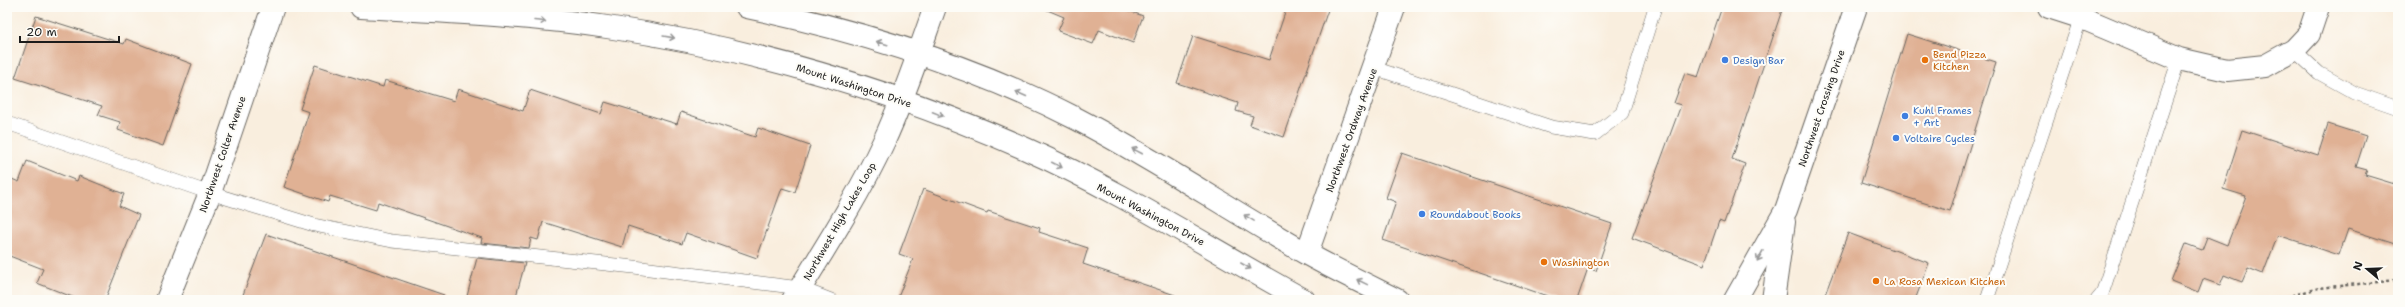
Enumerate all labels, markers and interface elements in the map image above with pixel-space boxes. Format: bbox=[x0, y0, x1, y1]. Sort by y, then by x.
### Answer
one-way arrow bbox=[533, 17, 546, 24]
scale bar bbox=[20, 18, 119, 44]
text: 20 m bbox=[26, 24, 57, 40]
one-way arrow bbox=[662, 34, 675, 42]
one-way arrow bbox=[875, 39, 888, 46]
street label: Northwest Crossing Drive bbox=[1795, 48, 1848, 168]
place label: Bend Pizza Kitchen bbox=[1933, 48, 1987, 73]
place label: Design Bar bbox=[1733, 54, 1785, 67]
marker: Design Bar bbox=[1720, 55, 1730, 65]
marker: Bend Pizza Kitchen bbox=[1920, 55, 1930, 65]
street label: Mount Washington Drive bbox=[795, 61, 913, 110]
street label: Northwest Ordway Avenue bbox=[1323, 66, 1380, 194]
one-way arrow bbox=[1015, 90, 1027, 97]
street label: Northwest Colter Avenue bbox=[196, 94, 249, 214]
place label: Kuhl Frames + Art bbox=[1913, 104, 1972, 129]
one-way arrow bbox=[931, 111, 943, 119]
marker: Kuhl Frames + Art bbox=[1900, 111, 1910, 121]
place label: Voltaire Cycles bbox=[1904, 132, 1975, 145]
marker: Voltaire Cycles bbox=[1891, 133, 1901, 143]
one-way arrow bbox=[1132, 147, 1144, 155]
street label: Northwest High Lakes Loop bbox=[800, 160, 879, 283]
one-way arrow bbox=[1051, 162, 1063, 169]
street label: Mount Washington Drive bbox=[1095, 180, 1207, 249]
place label: Roundabout Books bbox=[1430, 208, 1521, 221]
marker: Roundabout Books bbox=[1417, 209, 1427, 219]
one-way arrow bbox=[1243, 214, 1255, 222]
north arrow bbox=[2347, 249, 2387, 289]
one-way arrow bbox=[1755, 250, 1763, 262]
place label: Washington bbox=[1552, 256, 1609, 269]
marker: Washington bbox=[1539, 257, 1549, 267]
text: N bbox=[2350, 259, 2367, 272]
one-way arrow bbox=[1240, 262, 1252, 270]
place label: La Rosa Mexican Kitchen bbox=[1884, 275, 2005, 288]
marker: La Rosa Mexican Kitchen bbox=[1871, 276, 1881, 286]
one-way arrow bbox=[1356, 278, 1368, 285]

